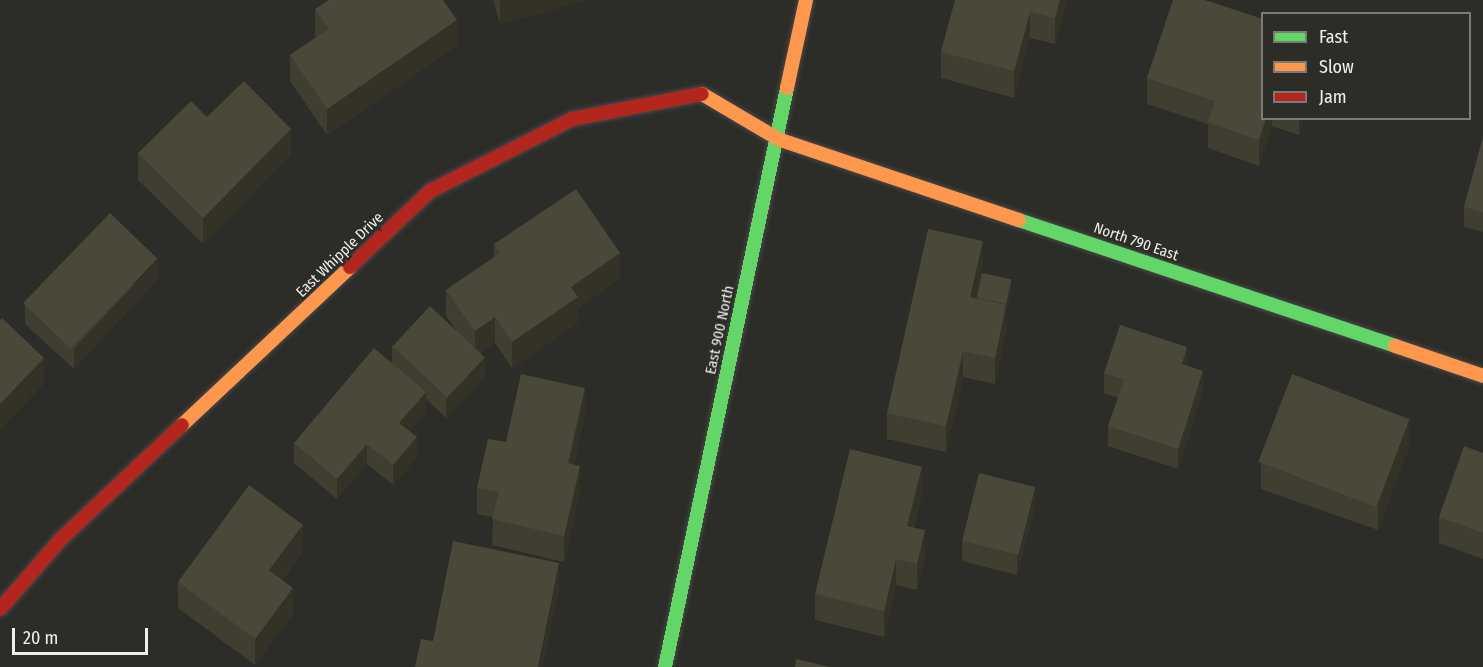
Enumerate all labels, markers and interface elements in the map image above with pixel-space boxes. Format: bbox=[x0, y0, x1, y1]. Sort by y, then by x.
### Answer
legend bbox=[1261, 12, 1471, 120]
text: Fast bbox=[1319, 26, 1348, 48]
text: Slow bbox=[1319, 56, 1354, 78]
text: Jam bbox=[1319, 86, 1347, 108]
street label: East Whipple Drive bbox=[293, 209, 387, 301]
street label: North 790 East bbox=[1091, 219, 1181, 265]
street label: East 900 North bbox=[702, 284, 738, 376]
scale bar bbox=[15, 616, 152, 654]
text: 20 m bbox=[23, 627, 58, 649]

